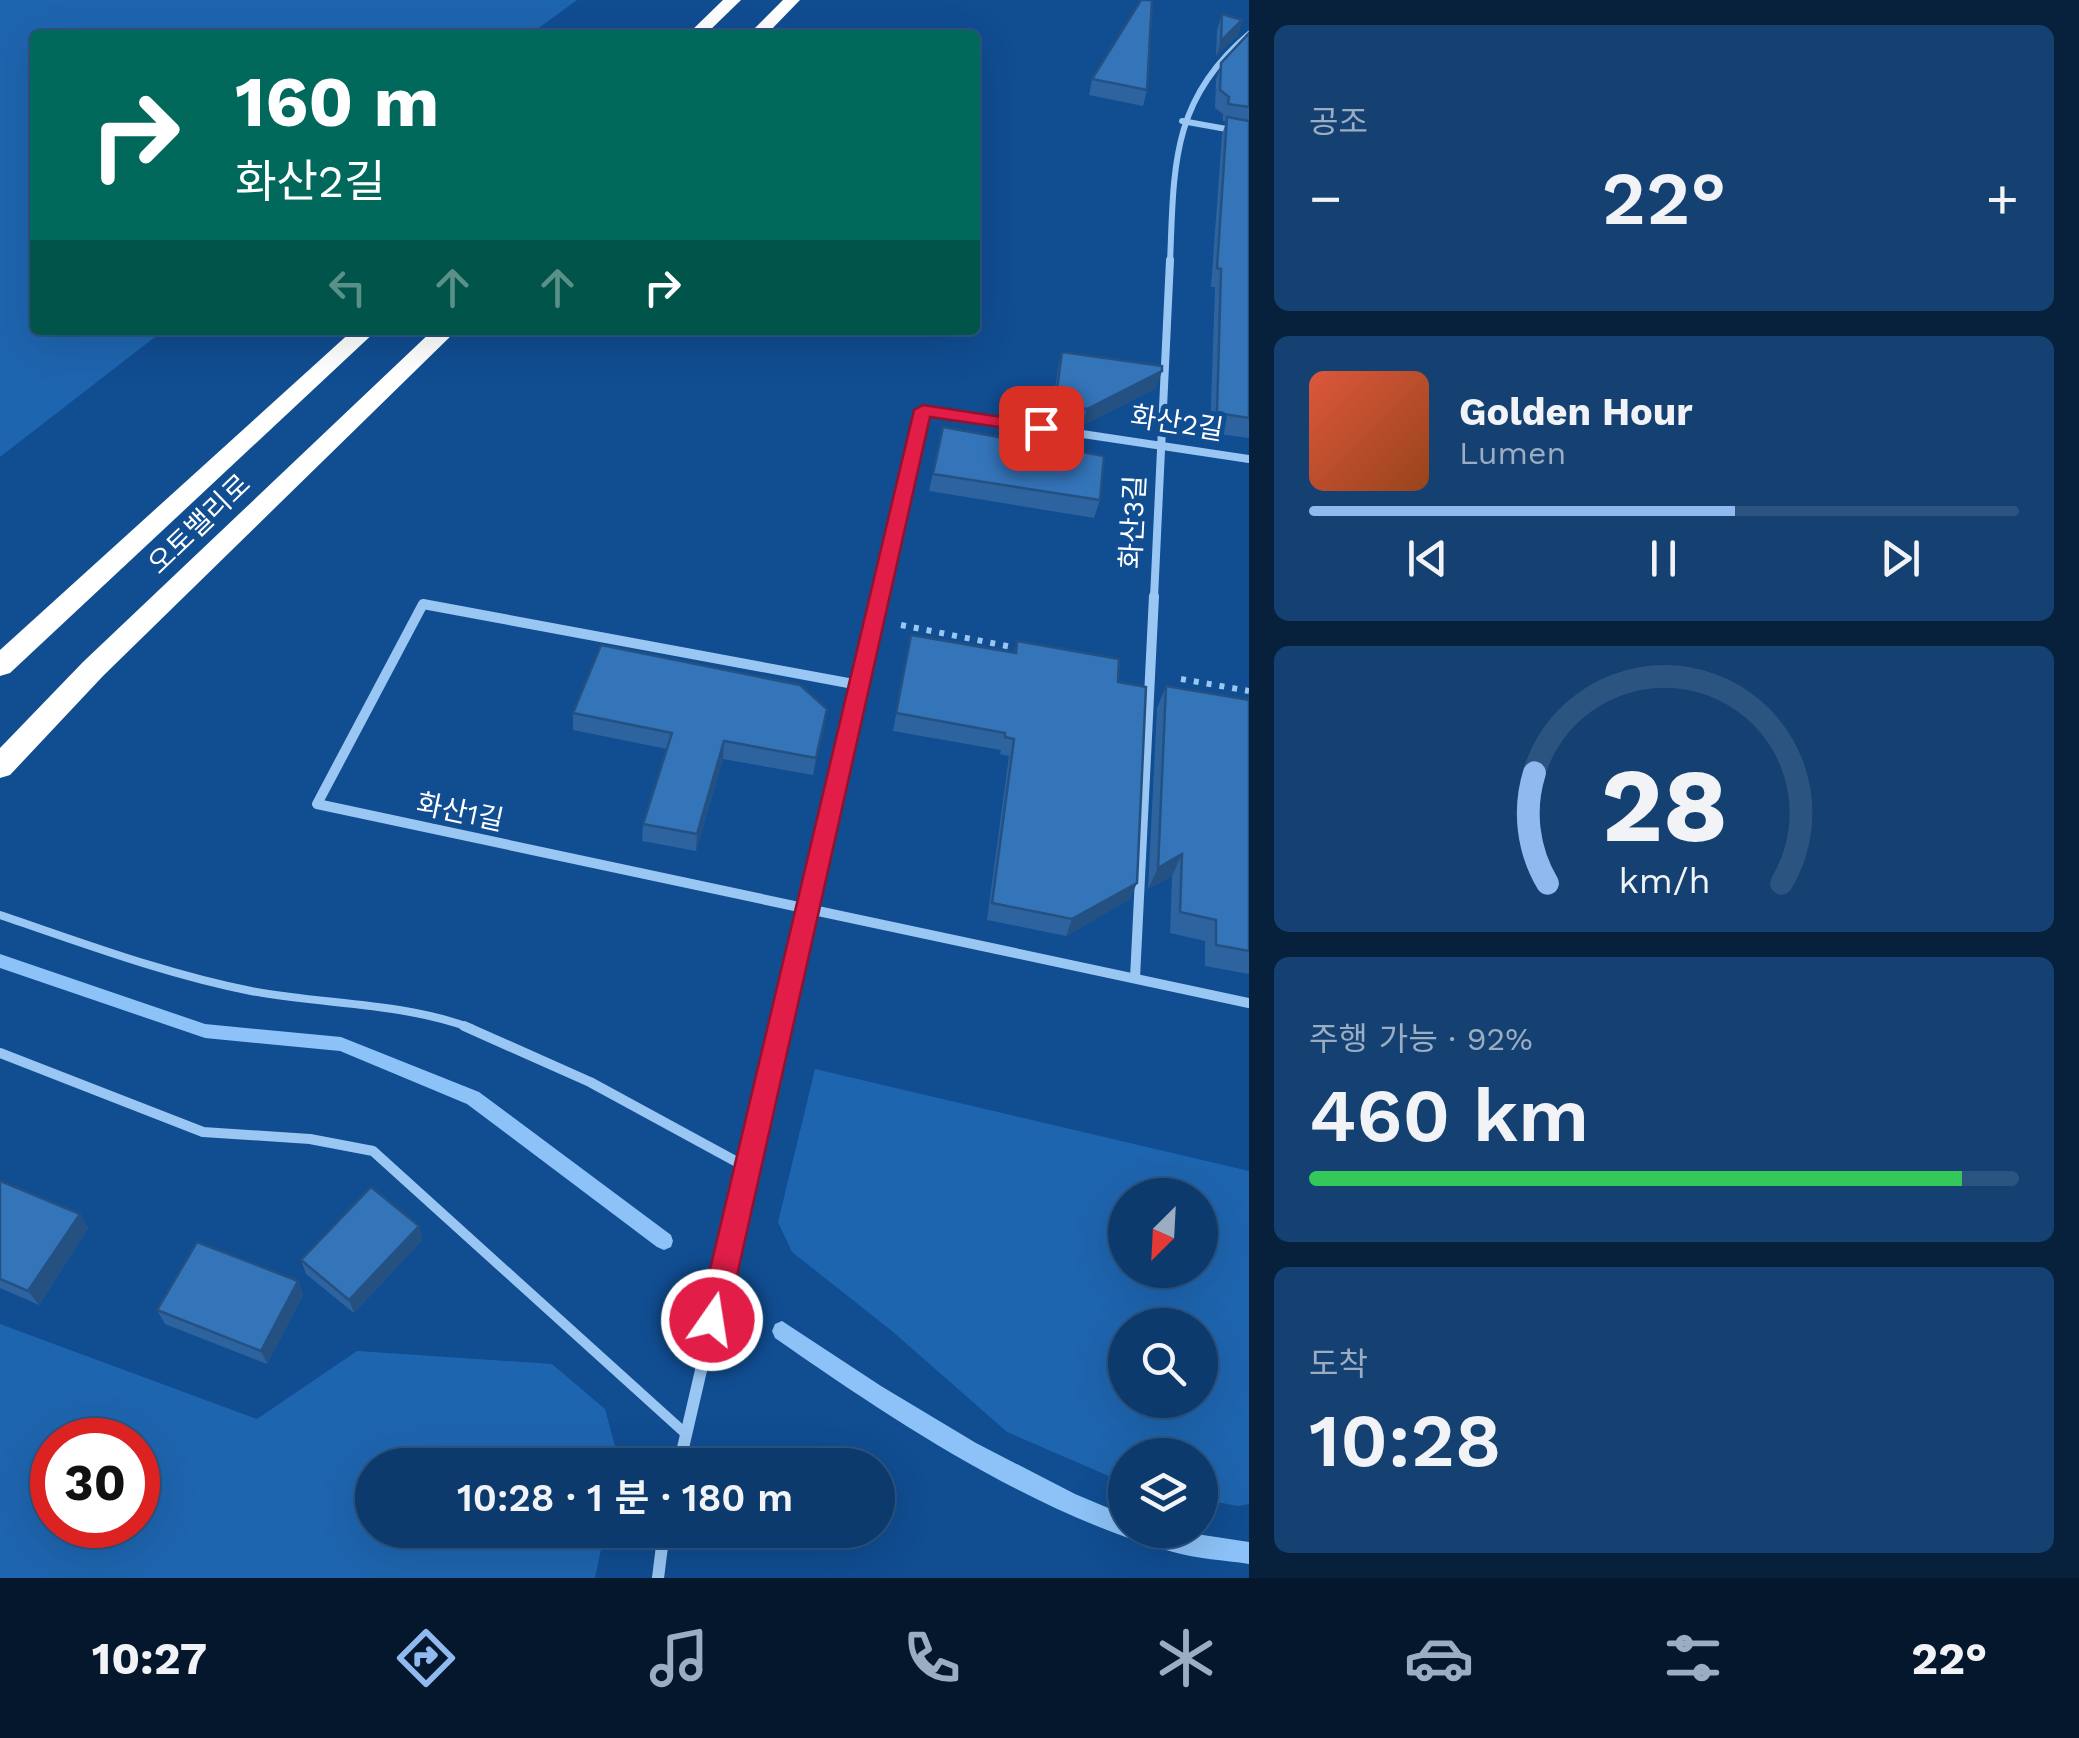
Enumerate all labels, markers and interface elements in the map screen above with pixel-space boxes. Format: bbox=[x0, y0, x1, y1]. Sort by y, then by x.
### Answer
text: 160 m bbox=[235, 61, 439, 143]
icon: right bbox=[70, 70, 200, 200]
text: 공조 bbox=[1309, 103, 1368, 141]
text: 22° bbox=[1602, 154, 1726, 242]
text: 화산2길 bbox=[235, 155, 385, 208]
text: − bbox=[1309, 166, 1342, 230]
text: + bbox=[1986, 166, 2019, 230]
icon: left bbox=[320, 260, 375, 315]
icon: ahead bbox=[425, 260, 480, 315]
icon: ahead bbox=[530, 260, 585, 315]
icon: right bbox=[635, 260, 690, 315]
pin bbox=[999, 386, 1084, 471]
text: Golden Hour bbox=[1459, 390, 1693, 434]
street label: 화산2길 bbox=[1128, 399, 1226, 447]
icon: arrive bbox=[1014, 401, 1069, 456]
text: Lumen bbox=[1459, 434, 1566, 472]
street label: 오토밸리로 bbox=[141, 467, 257, 581]
street label: 화산3길 bbox=[1114, 474, 1152, 570]
icon: previous bbox=[1400, 531, 1455, 586]
icon: pause bbox=[1636, 531, 1691, 586]
icon: next bbox=[1873, 531, 1928, 586]
text: 28 bbox=[1600, 744, 1728, 866]
street label: 화산1길 bbox=[413, 787, 507, 837]
text: km/h bbox=[1618, 860, 1710, 902]
text: 주행 가능 · 92% bbox=[1309, 1020, 1533, 1058]
text: 460 km bbox=[1309, 1071, 1589, 1159]
north arrow bbox=[1108, 1178, 1218, 1288]
map controls bbox=[1108, 1178, 1218, 1548]
position arrow bbox=[660, 1268, 764, 1372]
button: search bbox=[1108, 1308, 1218, 1418]
text: 도착 bbox=[1309, 1345, 1368, 1383]
text: 10:28 bbox=[1309, 1396, 1501, 1484]
speed limit sign: 30 bbox=[30, 1418, 160, 1548]
button: layers bbox=[1108, 1438, 1218, 1548]
text: 10:28 · 1 분 · 180 m bbox=[457, 1476, 793, 1520]
icon: directions bbox=[391, 1623, 461, 1693]
icon: music bbox=[644, 1623, 714, 1693]
icon: phone bbox=[897, 1623, 967, 1693]
icon: climate bbox=[1151, 1623, 1221, 1693]
icon: car bbox=[1404, 1623, 1474, 1693]
icon: filters bbox=[1658, 1623, 1728, 1693]
text: 10:27 bbox=[92, 1632, 207, 1685]
text: 22° bbox=[1911, 1632, 1987, 1685]

